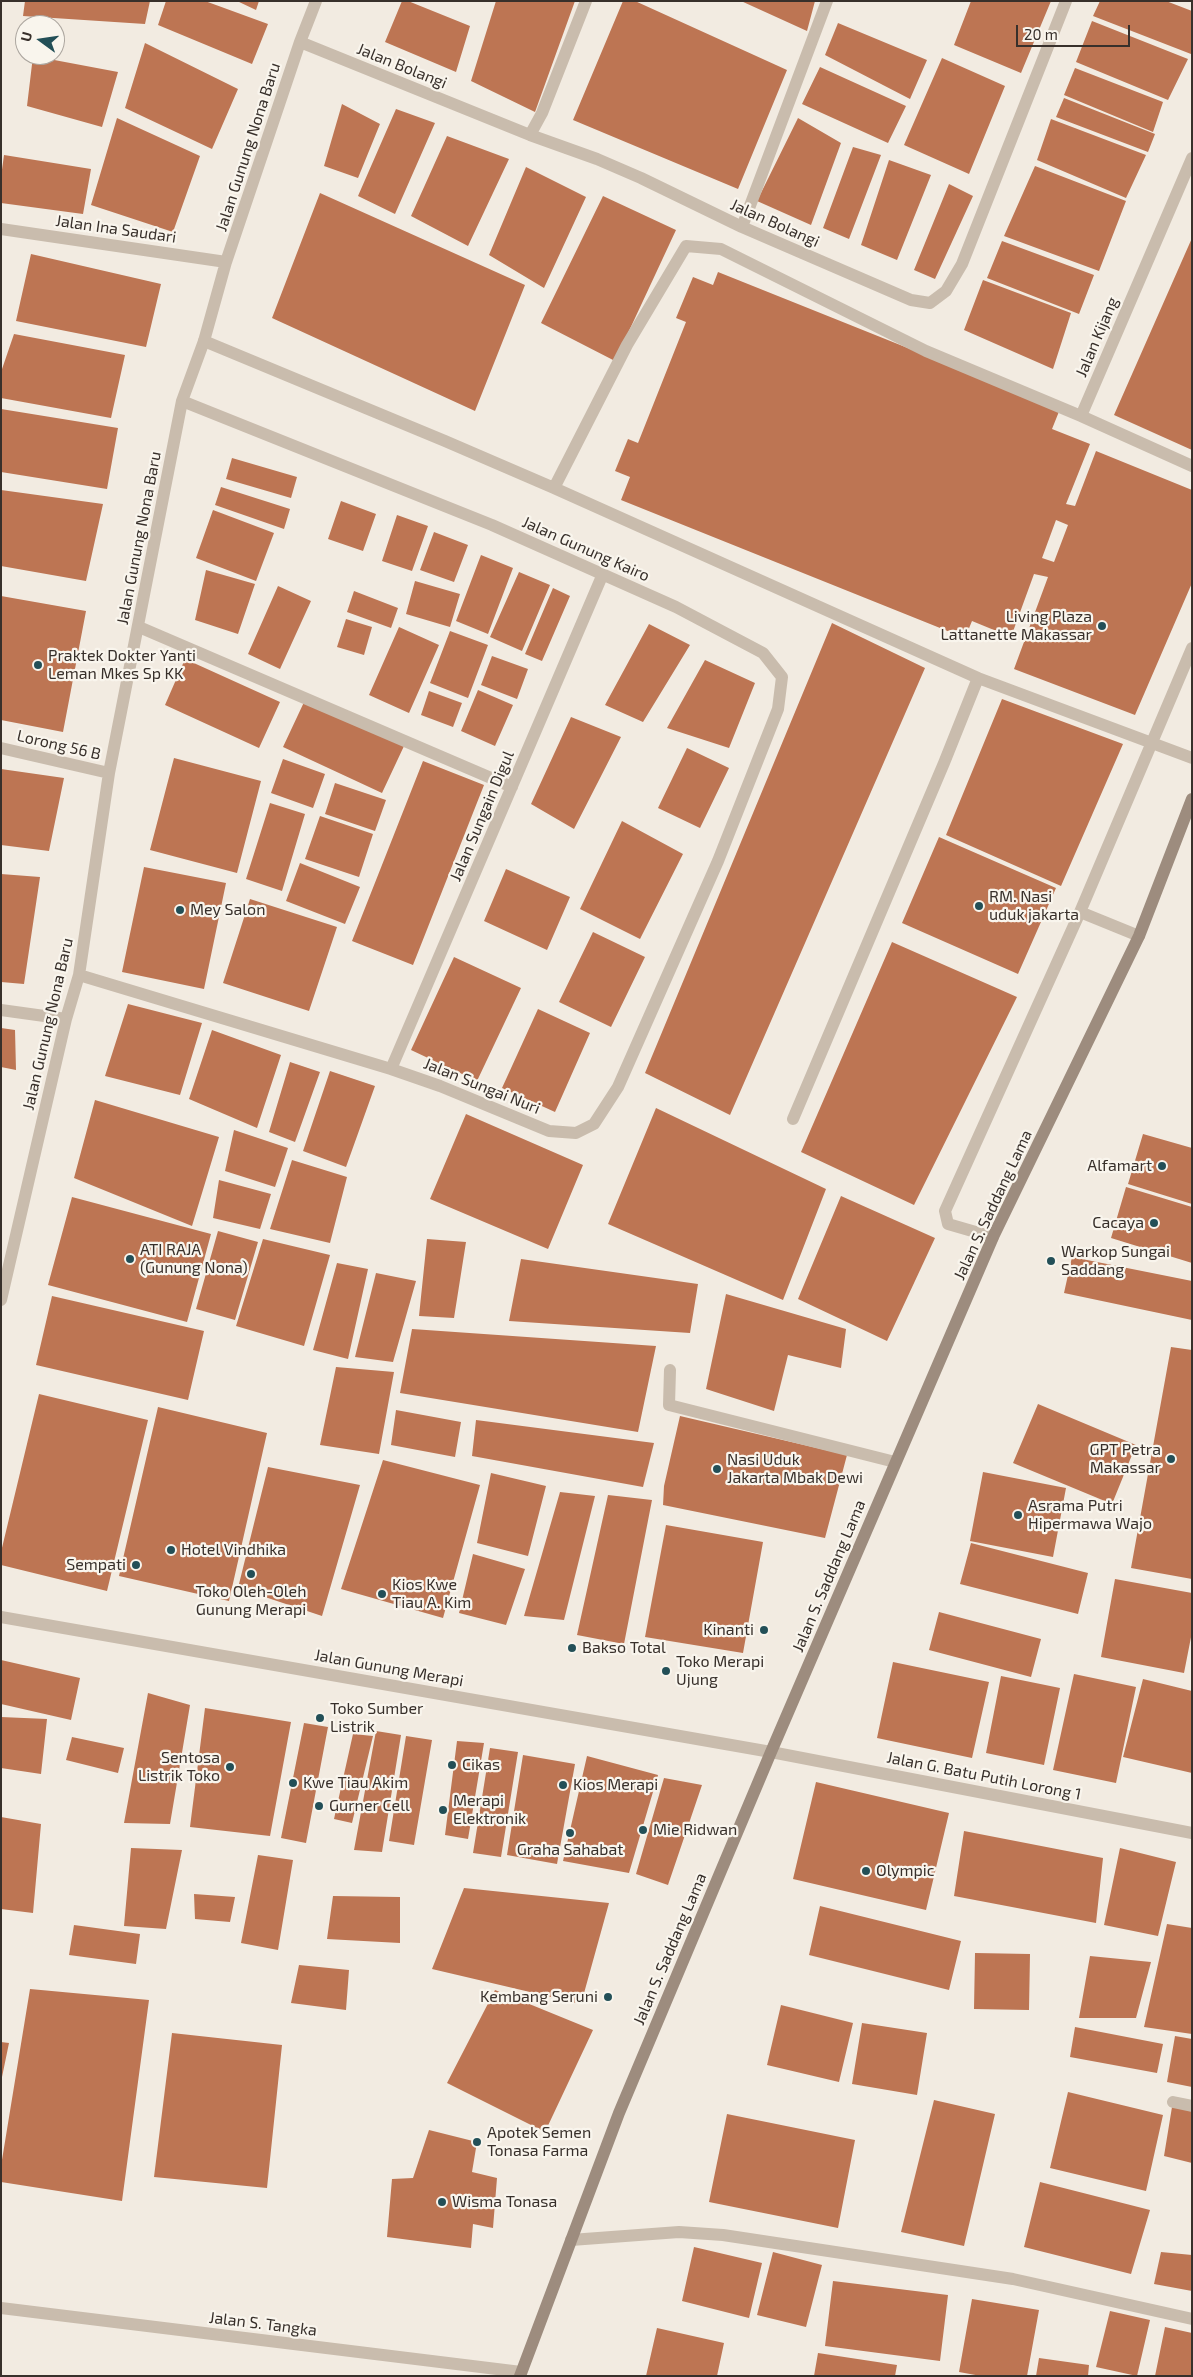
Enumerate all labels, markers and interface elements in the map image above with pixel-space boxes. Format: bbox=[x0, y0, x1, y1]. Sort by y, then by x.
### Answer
north arrow bbox=[15, 15, 65, 65]
scale bar bbox=[1018, 15, 1132, 47]
text: 20 m bbox=[1024, 25, 1058, 43]
text: U bbox=[17, 30, 35, 43]
street label: Jalan Bolangi bbox=[354, 39, 450, 93]
street label: Jalan Gunung Nona Baru bbox=[212, 60, 284, 234]
street label: Jalan Bolangi bbox=[728, 195, 822, 251]
street label: Jalan Ina Saudari bbox=[54, 211, 178, 247]
street label: Jalan Kijang bbox=[1072, 294, 1122, 380]
street label: Jalan Gunung Nona Baru bbox=[113, 450, 165, 626]
street label: Jalan Gunung Kairo bbox=[519, 512, 653, 586]
place label: Living Plaza Lattanette Makassar bbox=[941, 607, 1092, 645]
marker: Living Plaza Lattanette Makassar bbox=[1096, 620, 1108, 632]
place label: Praktek Dokter Yanti Leman Mkes Sp KK bbox=[48, 646, 196, 684]
marker: Praktek Dokter Yanti Leman Mkes Sp KK bbox=[32, 659, 44, 671]
street label: Lorong 56 B bbox=[15, 726, 103, 764]
street label: Jalan Sungain Digul bbox=[446, 748, 518, 884]
place label: RM. Nasi uduk jakarta bbox=[989, 887, 1079, 925]
place label: Mey Salon bbox=[190, 900, 266, 920]
marker: RM. Nasi uduk jakarta bbox=[973, 900, 985, 912]
marker: Mey Salon bbox=[174, 904, 186, 916]
street label: Jalan Gunung Nona Baru bbox=[19, 936, 77, 1112]
street label: Jalan Sungai Nuri bbox=[421, 1054, 543, 1118]
street label: Jalan S. Saddang Lama bbox=[950, 1127, 1036, 1283]
place label: Alfamart bbox=[1087, 1156, 1152, 1176]
marker: Alfamart bbox=[1156, 1160, 1168, 1172]
place label: Cacaya bbox=[1092, 1213, 1144, 1233]
marker: Cacaya bbox=[1148, 1217, 1160, 1229]
place label: ATI RAJA (Gunung Nona) bbox=[140, 1240, 248, 1278]
place label: Warkop Sungai Saddang bbox=[1061, 1242, 1170, 1280]
marker: ATI RAJA (Gunung Nona) bbox=[124, 1253, 136, 1265]
marker: Warkop Sungai Saddang bbox=[1045, 1255, 1057, 1267]
place label: GPT Petra Makassar bbox=[1089, 1440, 1161, 1478]
place label: Nasi Uduk Jakarta Mbak Dewi bbox=[727, 1450, 863, 1488]
marker: GPT Petra Makassar bbox=[1165, 1453, 1177, 1465]
marker: Nasi Uduk Jakarta Mbak Dewi bbox=[711, 1463, 723, 1475]
place label: Asrama Putri Hipermawa Wajo bbox=[1028, 1496, 1152, 1534]
street label: Jalan S. Saddang Lama bbox=[788, 1497, 870, 1655]
marker: Asrama Putri Hipermawa Wajo bbox=[1012, 1509, 1024, 1521]
place label: Hotel Vindhika bbox=[181, 1540, 286, 1560]
marker: Hotel Vindhika bbox=[165, 1544, 177, 1556]
place label: Sempati bbox=[66, 1555, 126, 1575]
marker: Sempati bbox=[130, 1559, 142, 1571]
marker: Toko Oleh-Oleh Gunung Merapi bbox=[245, 1568, 257, 1580]
place label: Kios Kwe Tiau A. Kim bbox=[392, 1575, 471, 1613]
place label: Toko Oleh-Oleh Gunung Merapi bbox=[196, 1582, 306, 1620]
marker: Kios Kwe Tiau A. Kim bbox=[376, 1588, 388, 1600]
place label: Kinanti bbox=[703, 1620, 754, 1640]
marker: Kinanti bbox=[758, 1624, 770, 1636]
place label: Bakso Total bbox=[582, 1638, 666, 1658]
marker: Bakso Total bbox=[566, 1642, 578, 1654]
street label: Jalan Gunung Merapi bbox=[313, 1645, 465, 1691]
place label: Toko Merapi Ujung bbox=[676, 1652, 764, 1690]
marker: Toko Merapi Ujung bbox=[660, 1665, 672, 1677]
place label: Toko Sumber Listrik bbox=[330, 1699, 423, 1737]
marker: Toko Sumber Listrik bbox=[314, 1712, 326, 1724]
place label: Sentosa Listrik Toko bbox=[138, 1748, 220, 1786]
street label: Jalan G. Batu Putih Lorong 1 bbox=[885, 1748, 1083, 1804]
place label: Cikas bbox=[462, 1755, 500, 1775]
marker: Cikas bbox=[446, 1759, 458, 1771]
marker: Sentosa Listrik Toko bbox=[224, 1761, 236, 1773]
place label: Kwe Tiau Akim bbox=[303, 1773, 408, 1793]
place label: Kios Merapi bbox=[573, 1775, 658, 1795]
marker: Kwe Tiau Akim bbox=[287, 1777, 299, 1789]
marker: Kios Merapi bbox=[557, 1779, 569, 1791]
place label: Merapi Elektronik bbox=[453, 1791, 526, 1829]
place label: Gurner Cell bbox=[329, 1796, 410, 1816]
marker: Gurner Cell bbox=[313, 1800, 325, 1812]
marker: Merapi Elektronik bbox=[437, 1804, 449, 1816]
place label: Mie Ridwan bbox=[653, 1820, 737, 1840]
marker: Mie Ridwan bbox=[637, 1824, 649, 1836]
marker: Graha Sahabat bbox=[564, 1827, 576, 1839]
place label: Graha Sahabat bbox=[517, 1840, 623, 1860]
place label: Olympic bbox=[876, 1861, 935, 1881]
marker: Olympic bbox=[860, 1865, 872, 1877]
street label: Jalan S. Saddang Lama bbox=[629, 1870, 711, 2028]
place label: Kembang Seruni bbox=[480, 1987, 598, 2007]
marker: Kembang Seruni bbox=[602, 1991, 614, 2003]
place label: Apotek Semen Tonasa Farma bbox=[487, 2123, 591, 2161]
marker: Apotek Semen Tonasa Farma bbox=[471, 2136, 483, 2148]
place label: Wisma Tonasa bbox=[452, 2192, 557, 2212]
marker: Wisma Tonasa bbox=[436, 2196, 448, 2208]
street label: Jalan S. Tangka bbox=[208, 2308, 318, 2340]

